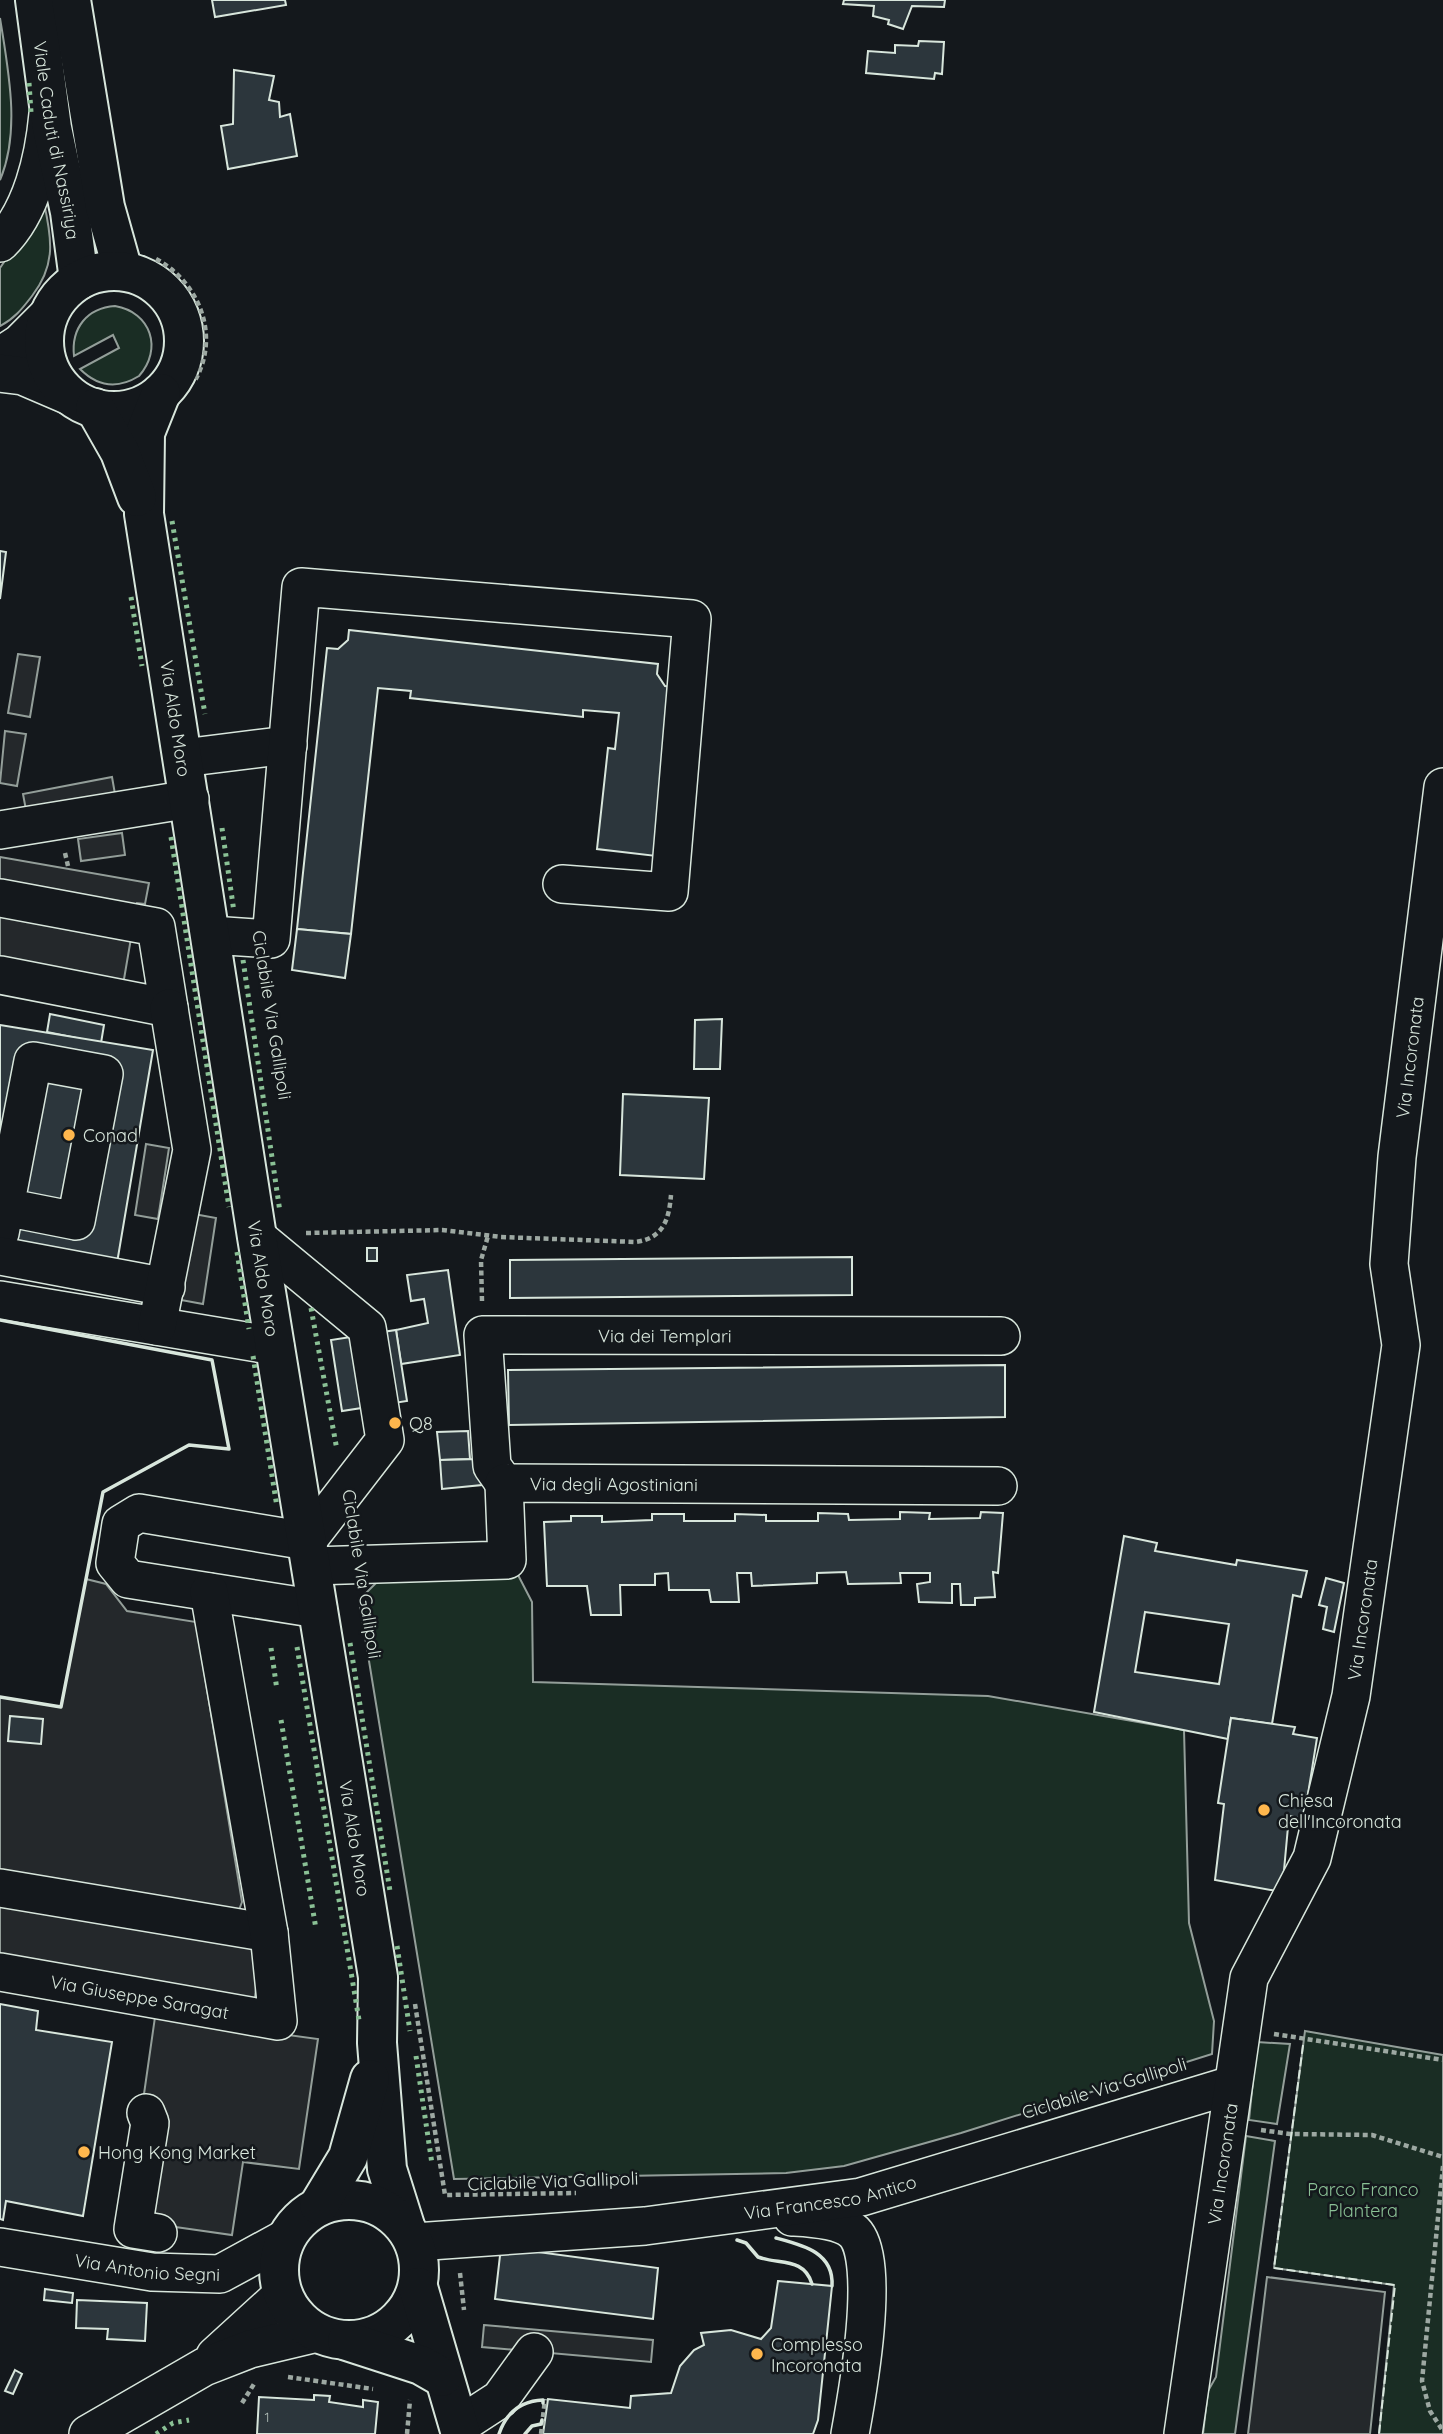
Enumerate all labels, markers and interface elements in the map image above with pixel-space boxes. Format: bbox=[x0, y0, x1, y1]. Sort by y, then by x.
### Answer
street label: Viale Caduti di Nassiriya bbox=[29, 39, 85, 241]
street label: Via Aldo Moro bbox=[156, 659, 196, 778]
street label: Ciclabile Via Gallipoli bbox=[247, 929, 297, 1101]
street label: Via Incoronata bbox=[1390, 995, 1428, 1120]
place label: Conad bbox=[83, 1124, 138, 1147]
marker: Conad bbox=[61, 1127, 77, 1143]
street label: Via Aldo Moro bbox=[243, 1219, 285, 1338]
street label: Via dei Templari bbox=[598, 1324, 732, 1347]
place label: Q8 bbox=[409, 1412, 433, 1435]
marker: Q8 bbox=[387, 1415, 403, 1431]
street label: Via degli Agostiniani bbox=[530, 1472, 698, 1496]
street label: Ciclabile Via Gallipoli bbox=[337, 1488, 387, 1660]
street label: Via Incoronata bbox=[1342, 1557, 1382, 1682]
street label: Via Aldo Moro bbox=[334, 1778, 376, 1898]
place label: Chiesa dell'Incoronata bbox=[1278, 1789, 1402, 1833]
marker: Chiesa dell'Incoronata bbox=[1256, 1802, 1272, 1818]
street label: Via Giuseppe Saragat bbox=[49, 1970, 231, 2024]
street label: Ciclabile Via Gallipoli bbox=[1019, 2052, 1189, 2124]
street label: Via Incoronata bbox=[1202, 2102, 1242, 2226]
place label: Hong Kong Market bbox=[98, 2141, 256, 2164]
marker: Hong Kong Market bbox=[76, 2144, 92, 2160]
street label: Ciclabile Via Gallipoli bbox=[467, 2167, 639, 2195]
street label: Via Francesco Antico bbox=[742, 2170, 919, 2224]
park label: Parco Franco Plantera bbox=[1307, 2178, 1419, 2222]
street label: Via Antonio Segni bbox=[73, 2248, 220, 2285]
place label: Complesso Incoronata bbox=[771, 2333, 863, 2377]
marker: Complesso Incoronata bbox=[749, 2346, 765, 2362]
house number: 1 bbox=[264, 2408, 270, 2426]

